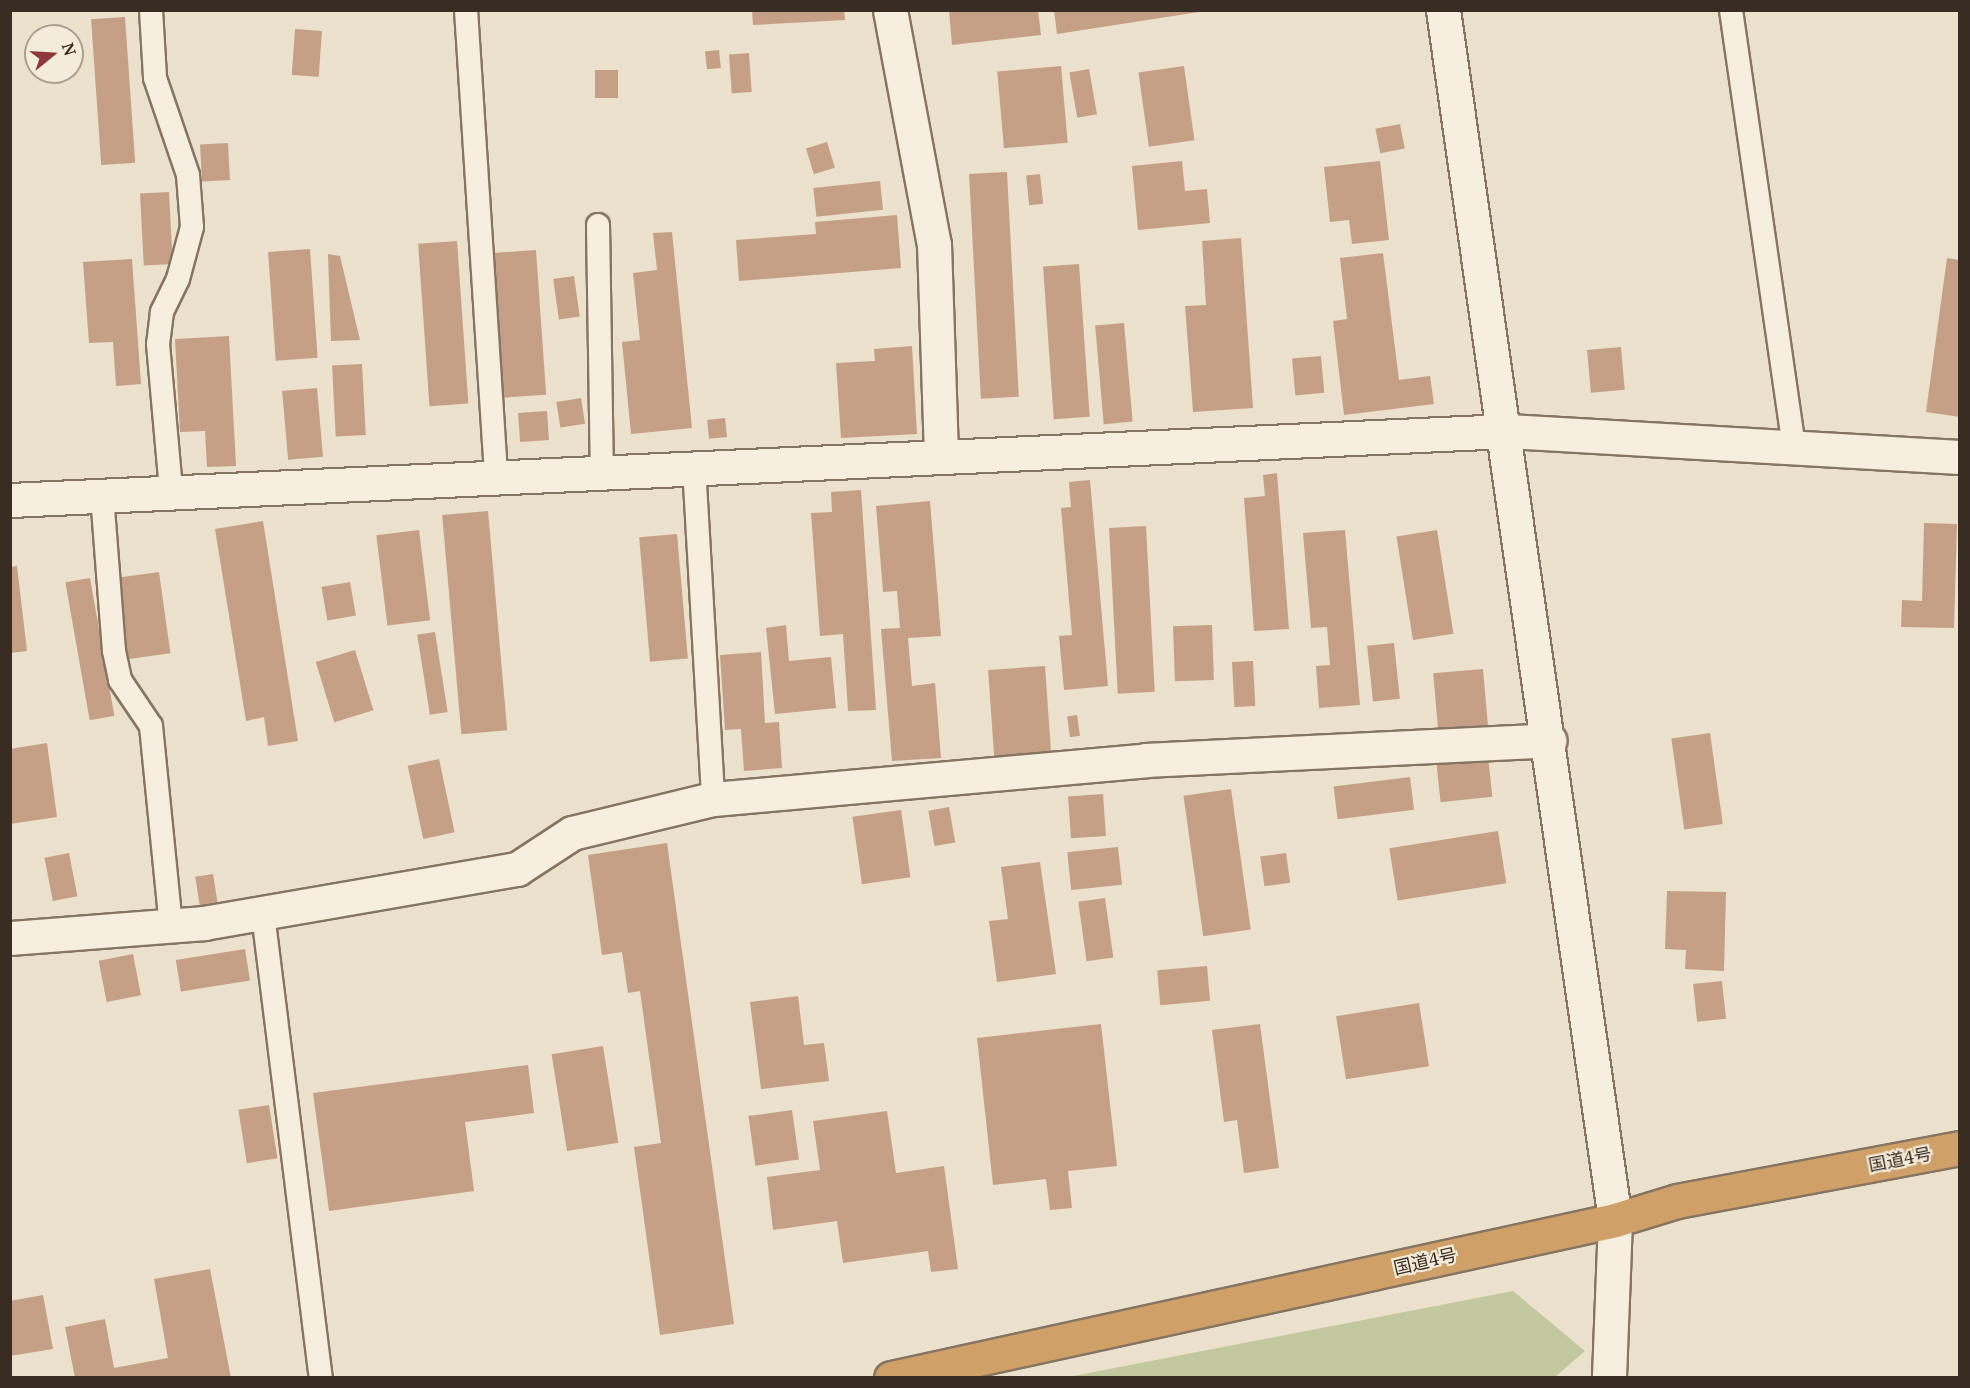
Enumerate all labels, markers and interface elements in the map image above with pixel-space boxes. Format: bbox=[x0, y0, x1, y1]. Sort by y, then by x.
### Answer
north arrow bbox=[24, 24, 84, 84]
text: N bbox=[57, 40, 82, 58]
street label: 国道4号 bbox=[1866, 1142, 1934, 1176]
street label: 国道4号 bbox=[1391, 1243, 1459, 1279]

